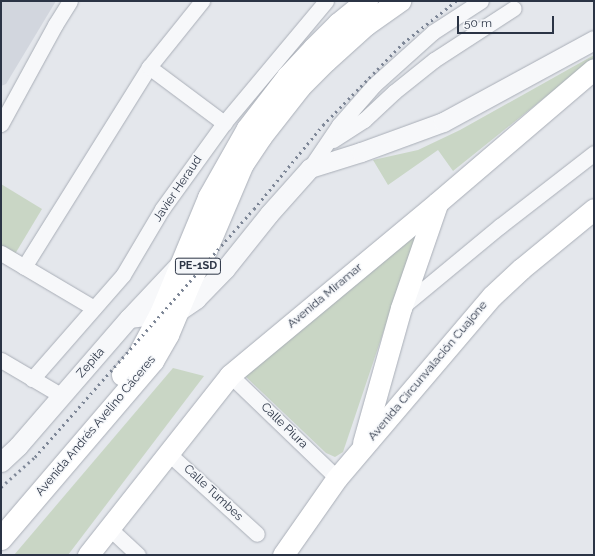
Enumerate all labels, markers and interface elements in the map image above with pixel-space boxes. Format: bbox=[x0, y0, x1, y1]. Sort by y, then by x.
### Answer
scale bar bbox=[459, 8, 556, 34]
text: 50 m bbox=[464, 16, 492, 30]
street label: Javier Heraud bbox=[151, 153, 205, 225]
road number: PE-1SD bbox=[174, 257, 222, 275]
street label: Avenida Miramar bbox=[285, 261, 365, 331]
street label: Avenida Circunvalación Cuajone bbox=[365, 298, 491, 444]
street label: Zepita bbox=[74, 345, 108, 381]
street label: Avenida Andrés Avelino Cáceres bbox=[33, 353, 159, 499]
street label: Calle Piura bbox=[258, 400, 310, 452]
street label: Calle Tumbes bbox=[180, 462, 246, 524]

